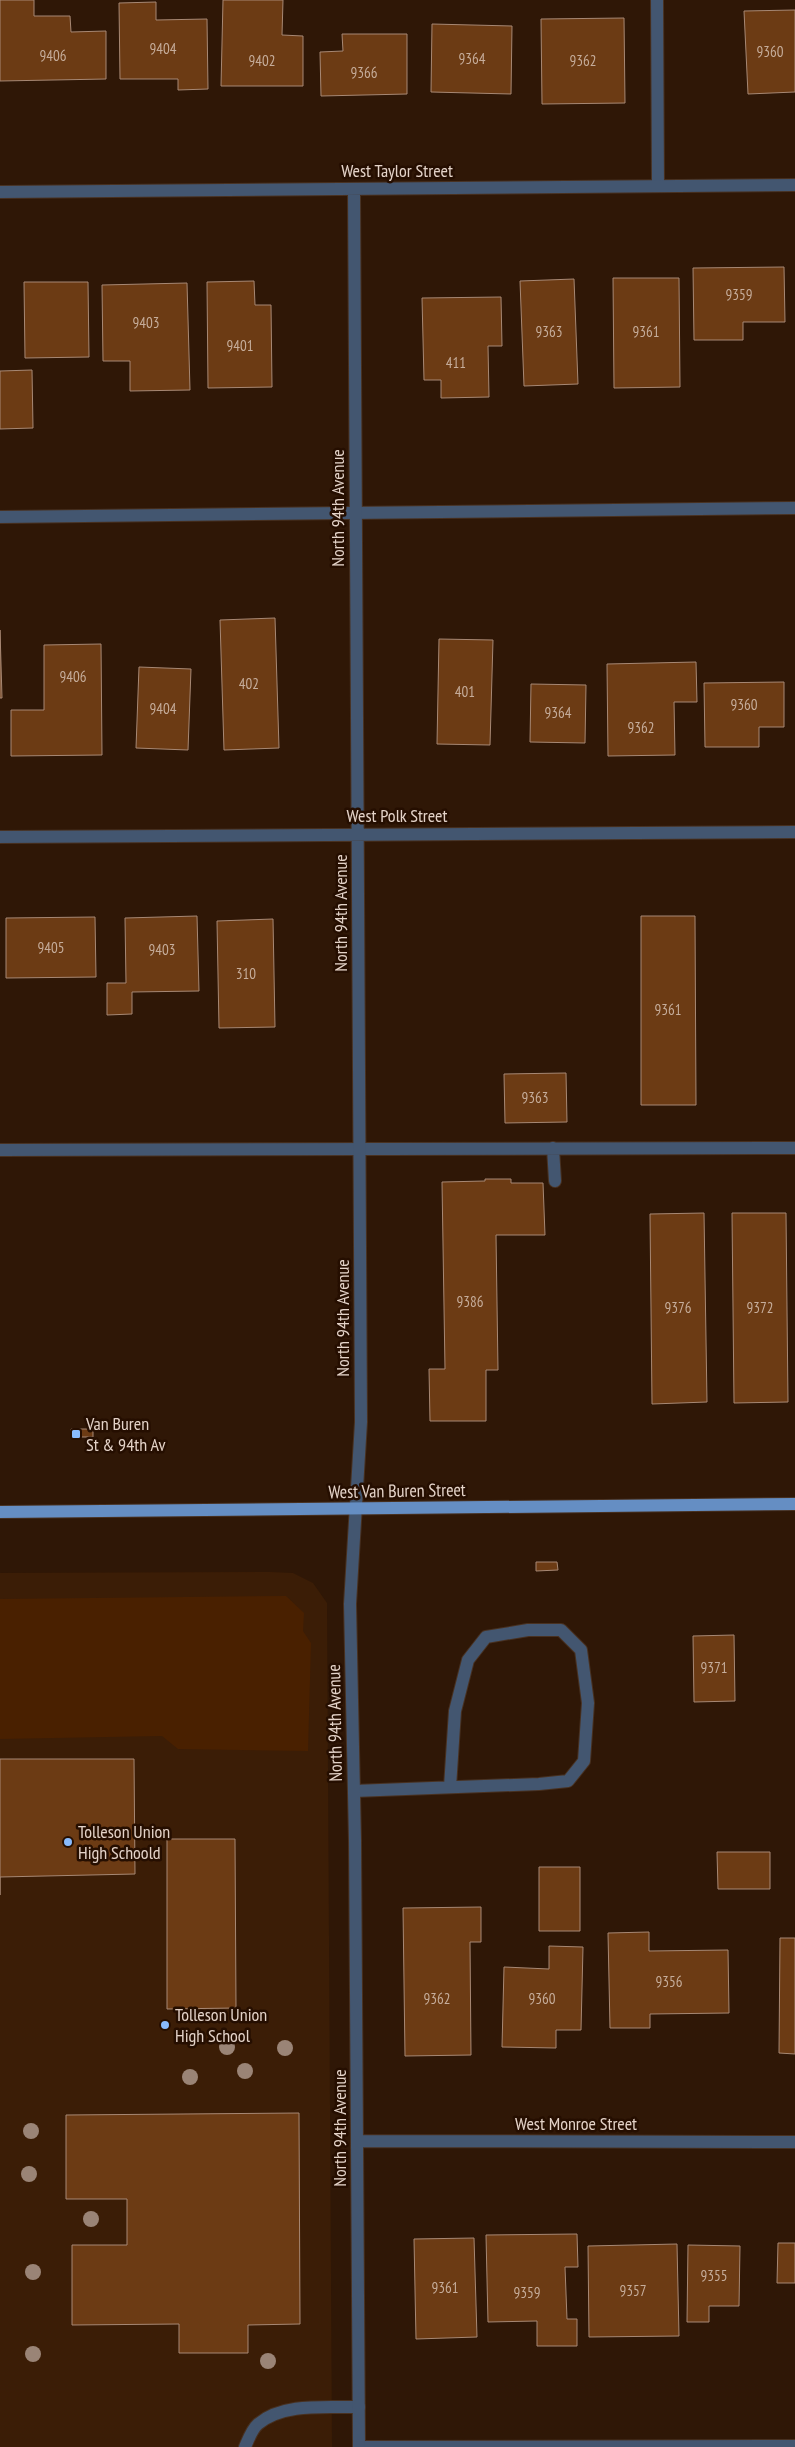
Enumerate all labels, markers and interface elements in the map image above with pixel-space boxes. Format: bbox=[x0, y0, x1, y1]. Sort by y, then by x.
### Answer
house number: 9404 bbox=[149, 39, 177, 58]
house number: 9360 bbox=[756, 42, 784, 61]
house number: 9406 bbox=[39, 46, 67, 65]
house number: 9364 bbox=[458, 49, 486, 68]
house number: 9402 bbox=[248, 51, 276, 70]
house number: 9362 bbox=[569, 51, 597, 70]
house number: 9366 bbox=[350, 63, 378, 82]
street label: West Taylor Street bbox=[341, 159, 453, 182]
house number: 9359 bbox=[725, 285, 753, 304]
house number: 9403 bbox=[132, 313, 160, 332]
house number: 9363 bbox=[535, 322, 563, 341]
house number: 9361 bbox=[632, 322, 660, 341]
house number: 9401 bbox=[226, 336, 254, 355]
house number: 411 bbox=[446, 353, 466, 372]
street label: North 94th Avenue bbox=[326, 449, 349, 567]
house number: 9406 bbox=[59, 667, 87, 686]
house number: 402 bbox=[239, 674, 259, 693]
house number: 401 bbox=[455, 682, 475, 701]
house number: 9360 bbox=[730, 695, 758, 714]
house number: 9404 bbox=[149, 699, 177, 718]
house number: 9364 bbox=[544, 703, 572, 722]
house number: 9362 bbox=[627, 718, 655, 737]
street label: West Polk Street bbox=[347, 804, 448, 827]
street label: North 94th Avenue bbox=[329, 854, 352, 972]
house number: 9405 bbox=[37, 938, 65, 957]
house number: 9403 bbox=[148, 940, 176, 959]
house number: 310 bbox=[236, 964, 256, 983]
house number: 9361 bbox=[654, 1000, 682, 1019]
house number: 9363 bbox=[521, 1088, 549, 1107]
street label: North 94th Avenue bbox=[331, 1259, 354, 1377]
house number: 9386 bbox=[456, 1292, 484, 1311]
house number: 9376 bbox=[664, 1298, 692, 1317]
house number: 9372 bbox=[746, 1298, 774, 1317]
place label: Van Buren St & 94th Av bbox=[85, 1412, 165, 1456]
marker: Van Buren St & 94th Av bbox=[70, 1428, 82, 1440]
street label: West Van Buren Street bbox=[328, 1478, 466, 1503]
house number: 9371 bbox=[700, 1658, 728, 1677]
street label: North 94th Avenue bbox=[322, 1664, 347, 1782]
place label: Tolleson Union High Schoold bbox=[78, 1820, 170, 1864]
marker: Tolleson Union High Schoold bbox=[62, 1836, 74, 1848]
house number: 9356 bbox=[655, 1972, 683, 1991]
house number: 9362 bbox=[423, 1989, 451, 2008]
house number: 9360 bbox=[528, 1989, 556, 2008]
place label: Tolleson Union High School bbox=[175, 2003, 267, 2047]
marker: Tolleson Union High School bbox=[159, 2019, 171, 2031]
street label: North 94th Avenue bbox=[328, 2069, 351, 2187]
street label: West Monroe Street bbox=[515, 2112, 637, 2135]
house number: 9355 bbox=[700, 2266, 728, 2285]
house number: 9361 bbox=[431, 2278, 459, 2297]
house number: 9357 bbox=[619, 2281, 647, 2300]
house number: 9359 bbox=[513, 2283, 541, 2302]

